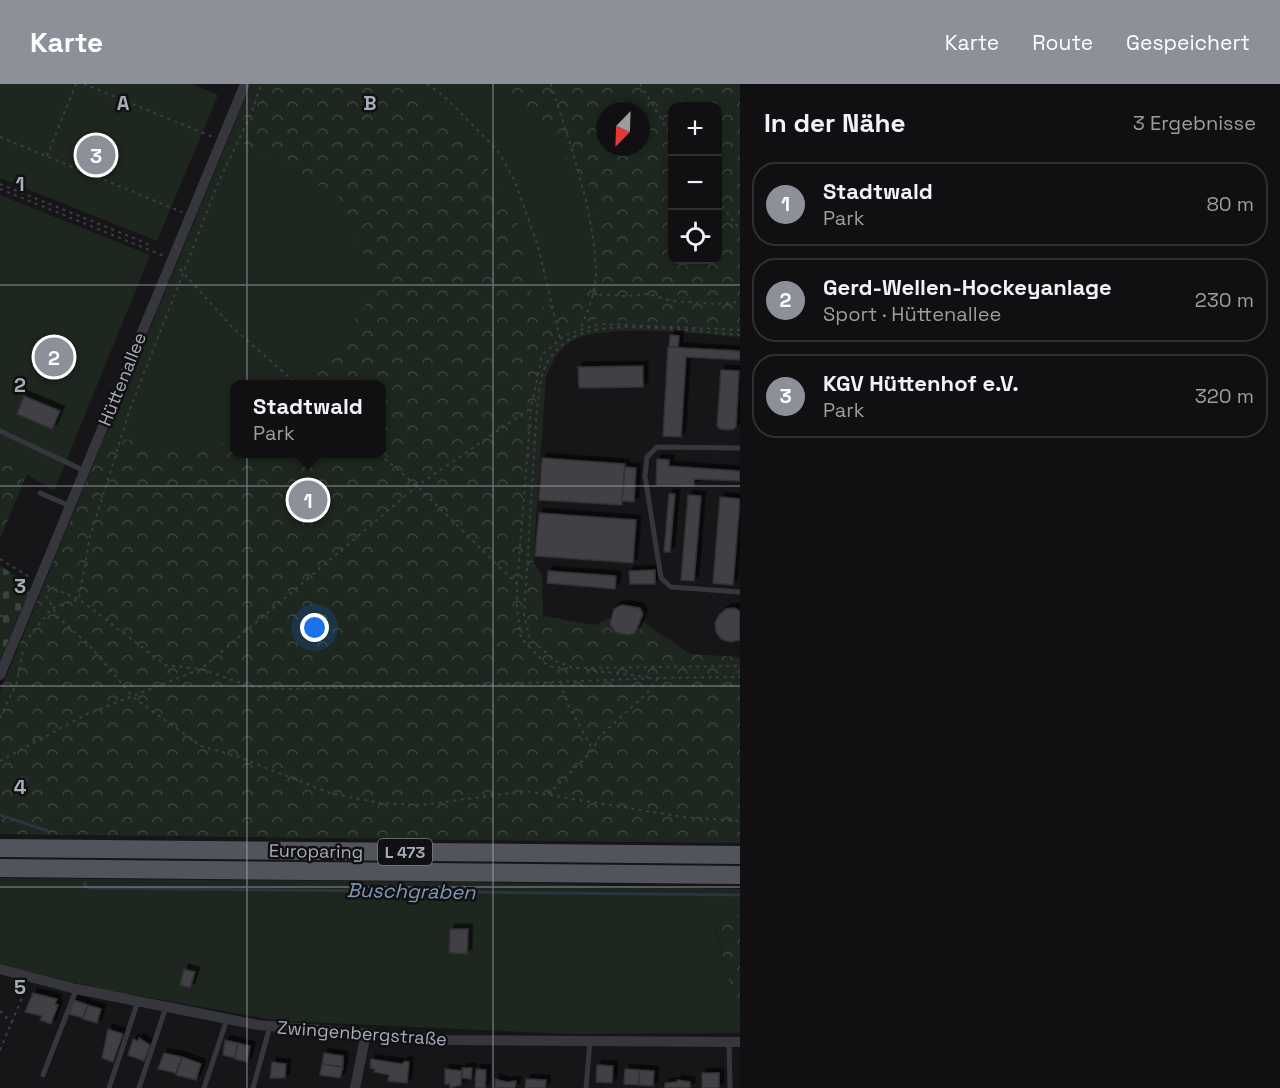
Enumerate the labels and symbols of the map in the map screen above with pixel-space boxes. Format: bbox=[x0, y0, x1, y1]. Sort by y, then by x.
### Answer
text: A bbox=[117, 90, 130, 116]
text: B bbox=[363, 90, 377, 116]
north arrow bbox=[596, 102, 650, 156]
pin: 3 bbox=[76, 132, 116, 178]
text: 1 bbox=[15, 171, 25, 197]
street label: Hüttenallee bbox=[93, 329, 151, 429]
pin: 2 bbox=[34, 334, 74, 380]
text: 2 bbox=[14, 372, 26, 398]
pin: 1 bbox=[288, 478, 328, 522]
text: 3 bbox=[14, 573, 26, 599]
your location bbox=[300, 613, 329, 642]
text: 4 bbox=[14, 774, 27, 800]
street label: Europaring bbox=[269, 839, 363, 863]
road number: L 473 bbox=[378, 839, 432, 865]
water label: Buschgraben bbox=[346, 877, 476, 905]
text: 5 bbox=[14, 974, 26, 1000]
street label: Zwingenbergstraße bbox=[276, 1016, 448, 1050]

